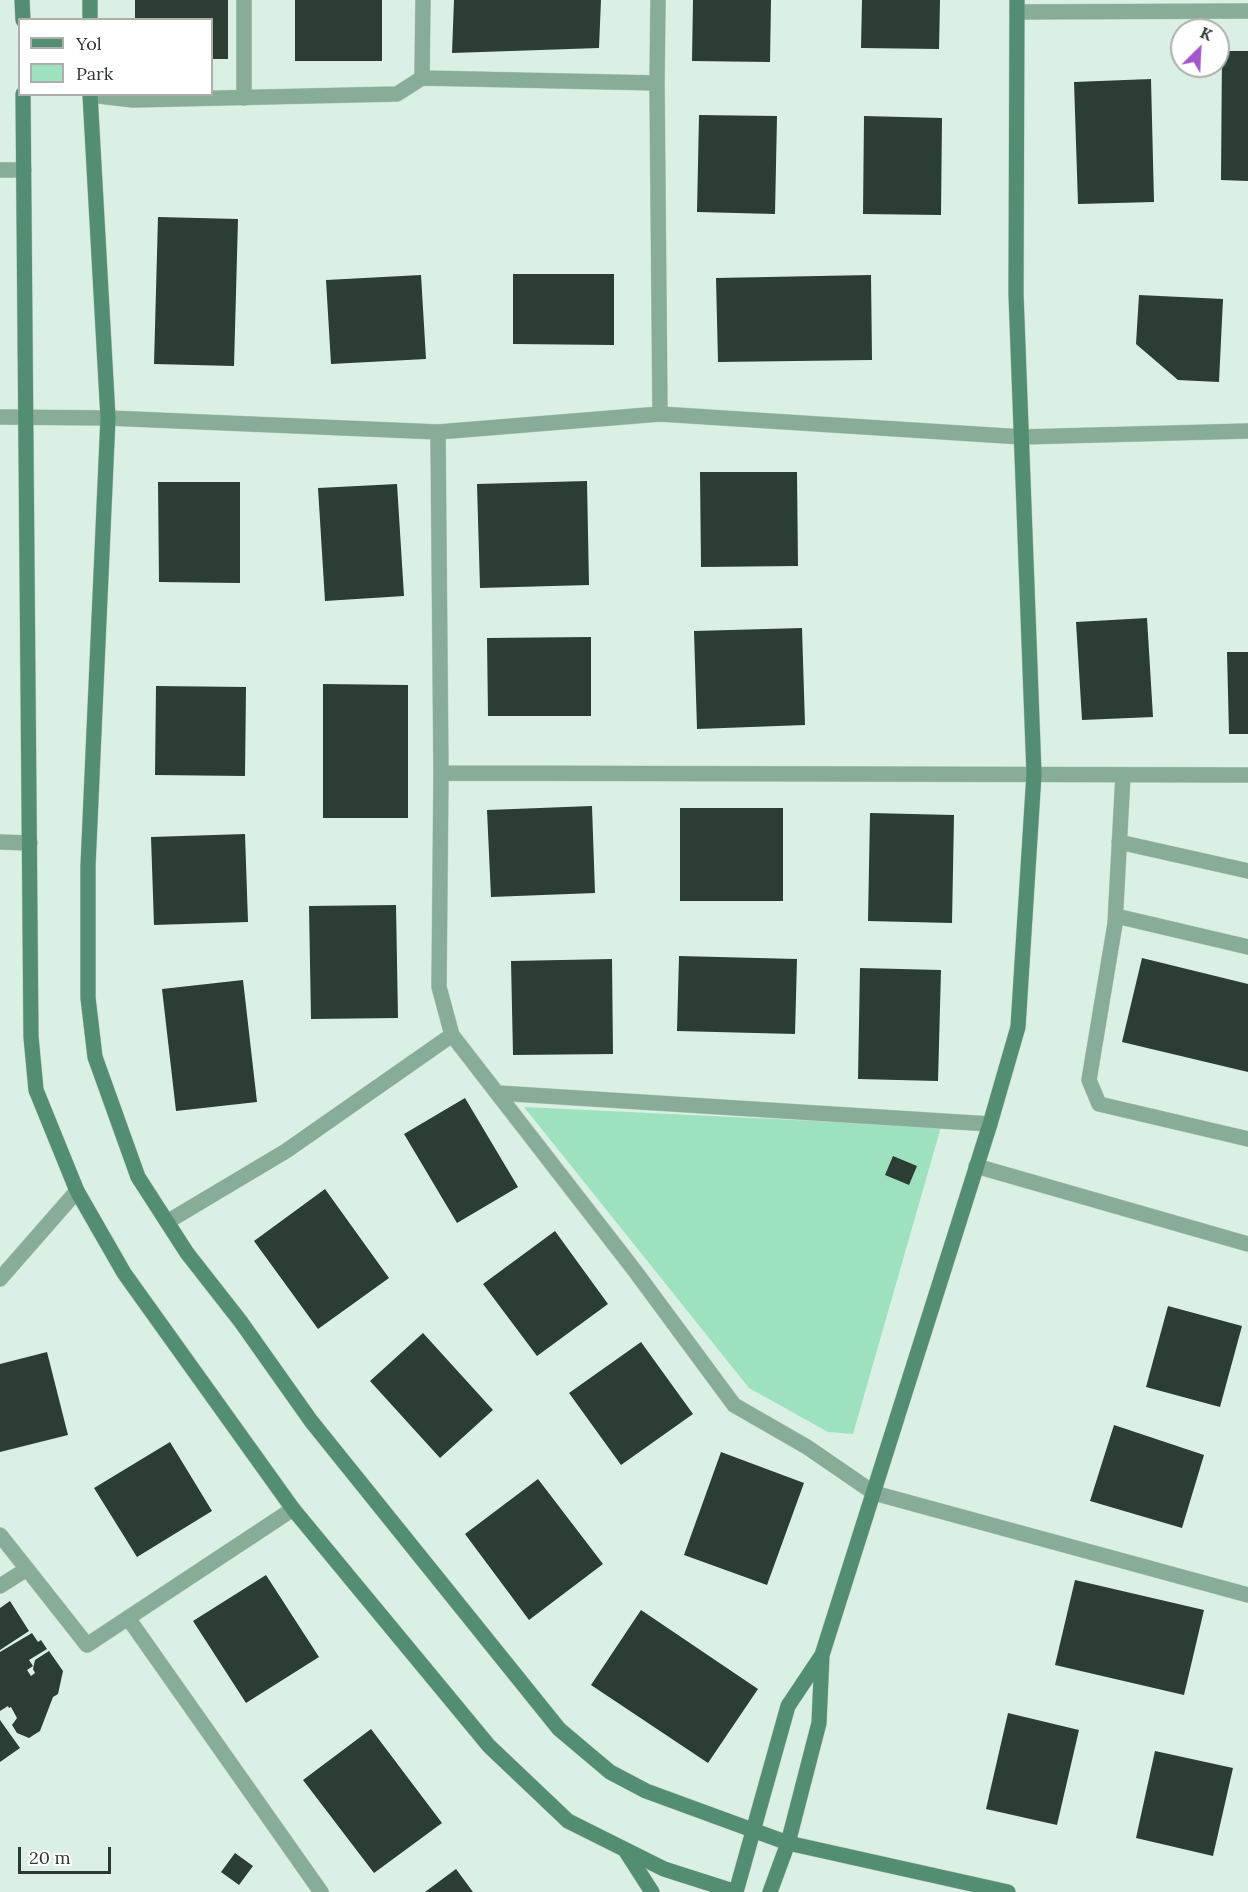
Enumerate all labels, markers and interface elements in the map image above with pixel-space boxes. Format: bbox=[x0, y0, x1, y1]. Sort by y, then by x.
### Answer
legend bbox=[18, 18, 213, 96]
north arrow bbox=[1170, 18, 1230, 78]
text: K bbox=[1197, 22, 1216, 45]
text: Yol bbox=[76, 32, 102, 55]
text: Park bbox=[76, 62, 113, 85]
scale bar bbox=[21, 1835, 114, 1873]
text: 20 m bbox=[29, 1846, 71, 1869]

